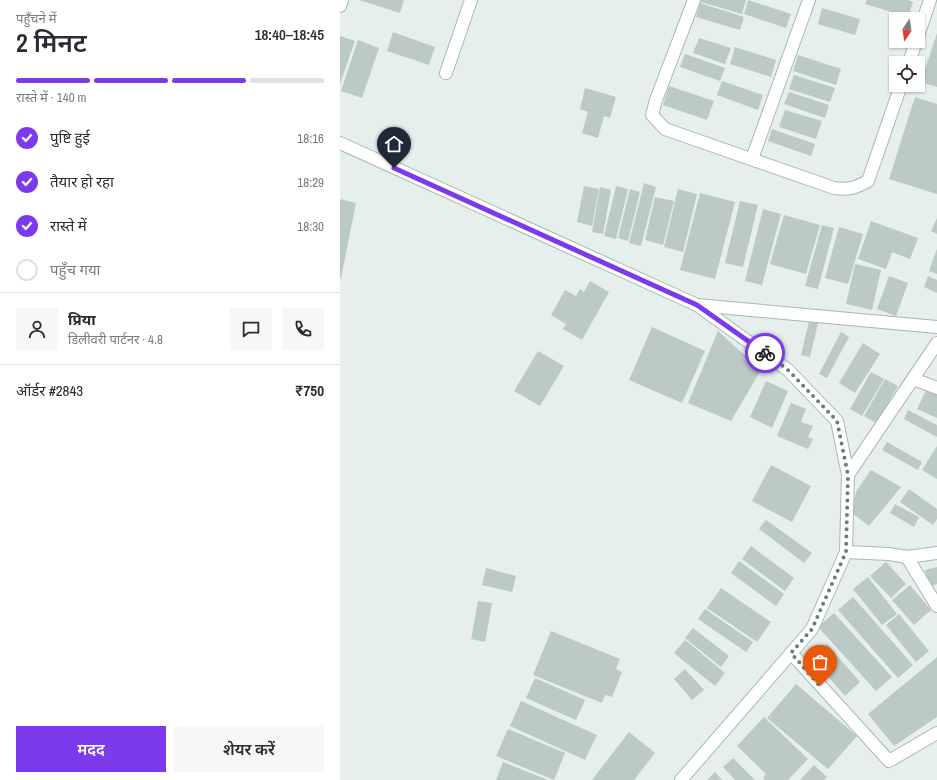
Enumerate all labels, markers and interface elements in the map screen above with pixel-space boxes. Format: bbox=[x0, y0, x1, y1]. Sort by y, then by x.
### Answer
text: पहुँचने में bbox=[16, 10, 57, 27]
north arrow bbox=[889, 12, 925, 48]
map controls bbox=[889, 12, 925, 92]
text: 18:40–18:45 bbox=[255, 24, 324, 45]
text: 2 मिनट bbox=[16, 25, 87, 60]
button: locate bbox=[889, 56, 925, 92]
text: रास्ते में · 140 m bbox=[16, 89, 86, 106]
icon: check bbox=[16, 127, 38, 149]
text: पुष्टि हुई bbox=[50, 127, 90, 148]
pin bbox=[377, 127, 411, 168]
text: 18:16 bbox=[297, 130, 324, 147]
icon: home bbox=[383, 133, 405, 155]
icon: check bbox=[16, 171, 38, 193]
text: तैयार हो रहा bbox=[50, 171, 114, 192]
text: 18:29 bbox=[297, 174, 324, 191]
icon: check bbox=[16, 215, 38, 237]
text: रास्ते में bbox=[50, 215, 87, 236]
text: 18:30 bbox=[297, 218, 324, 235]
text: पहुँच गया bbox=[50, 259, 100, 280]
button: person bbox=[16, 308, 58, 350]
button: chat bbox=[230, 308, 272, 350]
button: phone bbox=[282, 308, 324, 350]
text: प्रिया bbox=[68, 309, 96, 330]
text: डिलीवरी पार्टनर · 4.8 bbox=[68, 331, 163, 348]
courier bbox=[745, 333, 785, 373]
icon: bike bbox=[754, 342, 776, 364]
text: ऑर्डर #2843 bbox=[16, 380, 83, 401]
text: ₹750 bbox=[295, 380, 324, 401]
pin bbox=[803, 645, 837, 686]
icon: bag bbox=[809, 651, 831, 673]
button: मदद bbox=[16, 726, 166, 772]
button: शेयर करें bbox=[174, 726, 324, 772]

